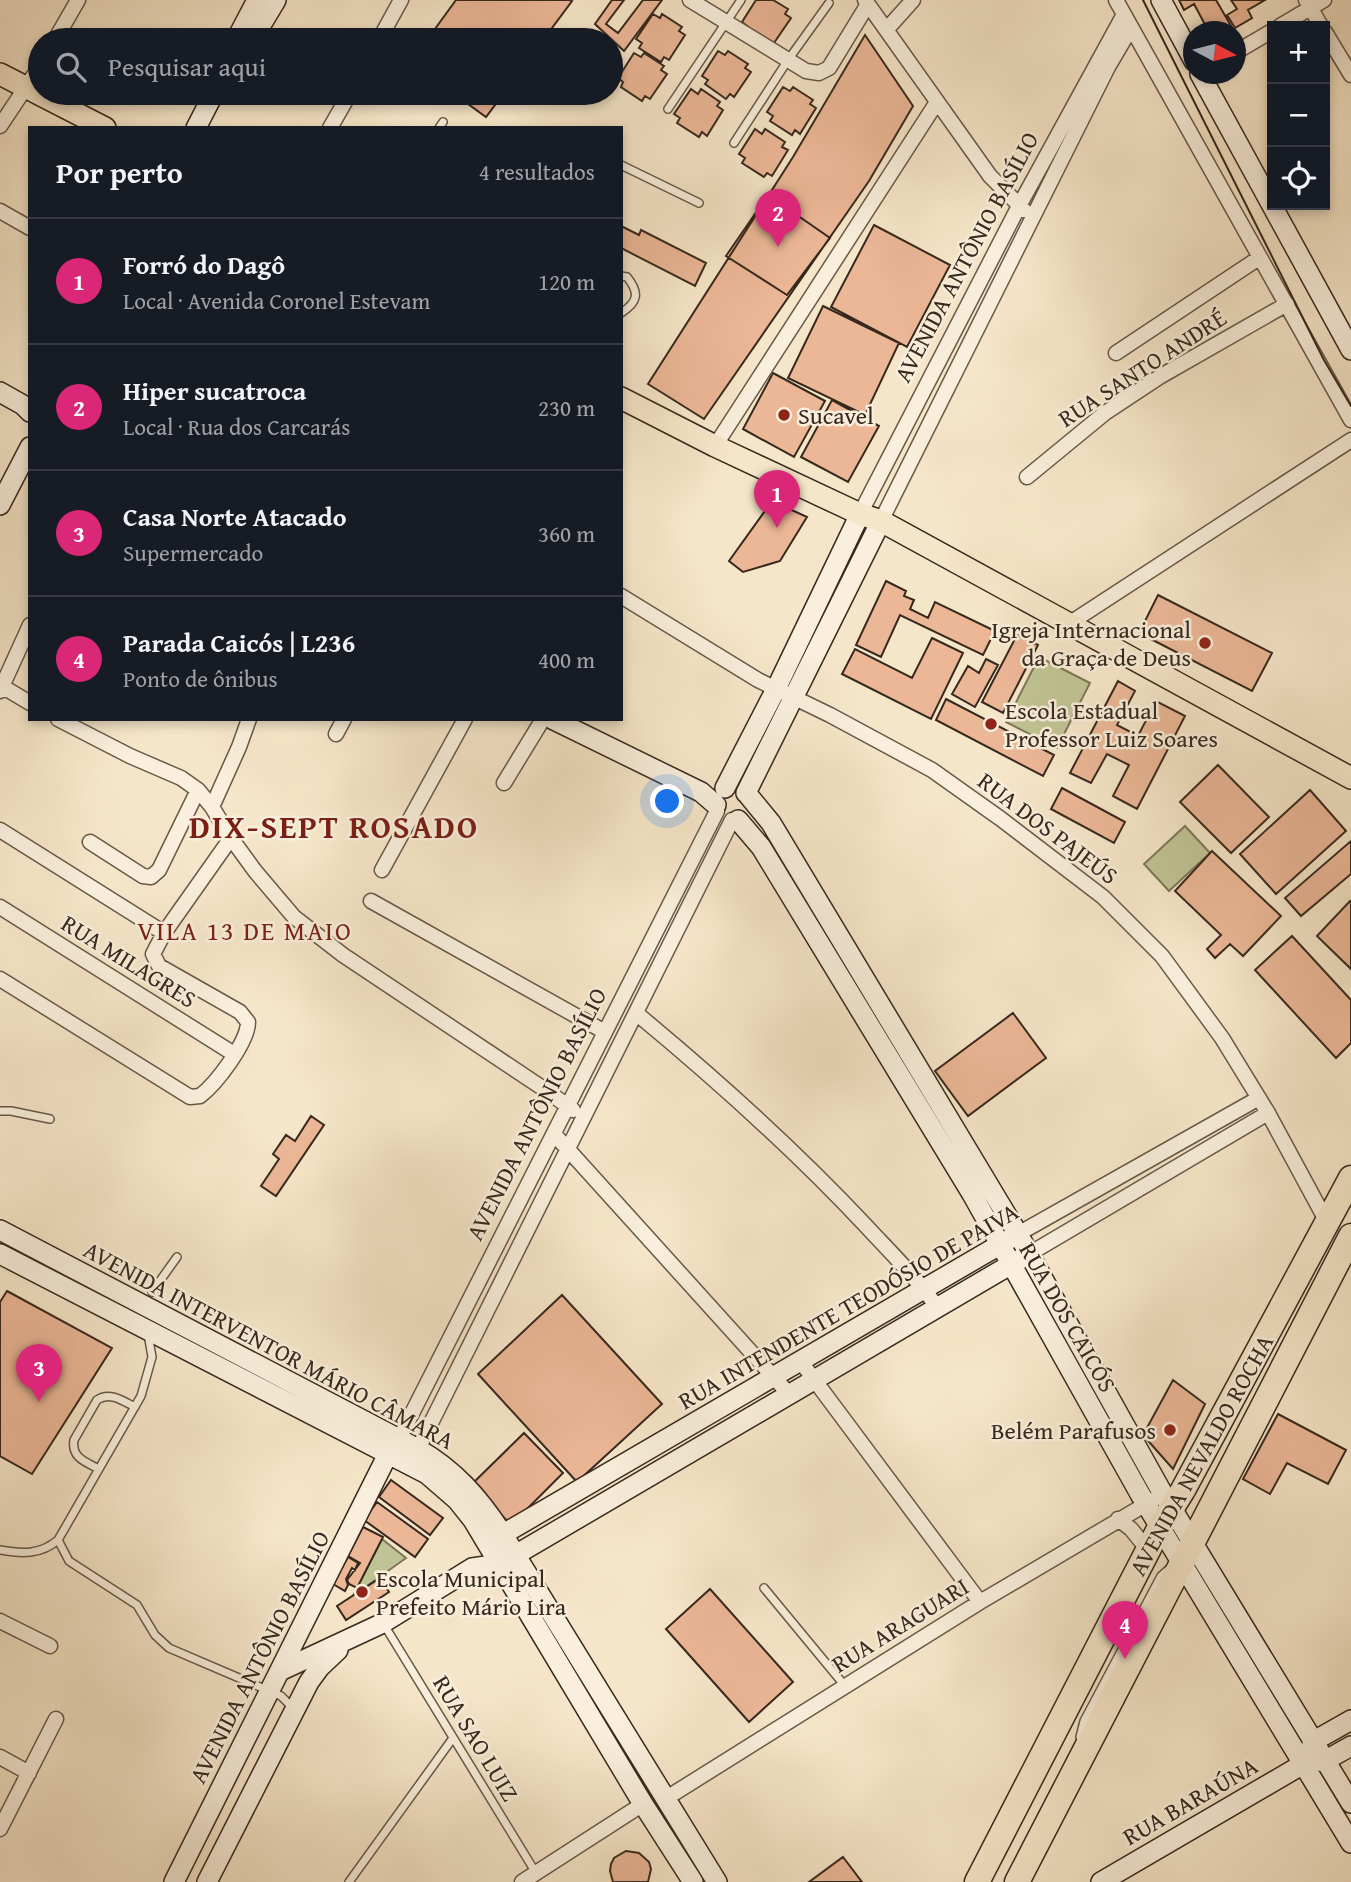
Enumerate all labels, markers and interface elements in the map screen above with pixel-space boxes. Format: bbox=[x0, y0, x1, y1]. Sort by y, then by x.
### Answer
north arrow bbox=[1183, 21, 1246, 84]
map controls bbox=[1267, 21, 1330, 210]
button: + bbox=[1267, 21, 1330, 84]
search box bbox=[28, 28, 623, 105]
text: Pesquisar aqui bbox=[108, 47, 266, 86]
icon: search bbox=[52, 48, 90, 86]
button: − bbox=[1267, 84, 1330, 147]
street label: AVENIDA ANTÔNIO BASÍLIO bbox=[885, 125, 1047, 389]
button: locate bbox=[1267, 147, 1330, 210]
text: Por perto bbox=[56, 150, 183, 194]
text: 4 resultados bbox=[479, 155, 595, 188]
pin: 2 bbox=[755, 189, 801, 247]
text: Forró do Dagô bbox=[123, 245, 285, 284]
text: 1 bbox=[73, 265, 85, 298]
text: 120 m bbox=[538, 265, 595, 298]
text: Local · Avenida Coronel Estevam bbox=[123, 284, 430, 317]
street label: RUA SANTO ANDRÉ bbox=[1051, 300, 1233, 436]
text: Hiper sucatroca bbox=[123, 371, 306, 410]
text: 2 bbox=[73, 391, 85, 424]
text: 230 m bbox=[538, 391, 595, 424]
place label: Sucavel bbox=[798, 398, 874, 433]
marker: Sucavel bbox=[776, 407, 792, 423]
text: Local · Rua dos Carcarás bbox=[123, 410, 350, 443]
pin: 1 bbox=[754, 470, 800, 528]
text: Casa Norte Atacado bbox=[123, 497, 347, 536]
text: 3 bbox=[73, 517, 85, 550]
text: 360 m bbox=[538, 517, 595, 550]
text: Supermercado bbox=[123, 536, 263, 569]
place label: Igreja Internacional da Graça de Deus bbox=[991, 612, 1191, 675]
text: Parada Caicós | L236 bbox=[123, 623, 355, 662]
marker: Igreja Internacional da Graça de Deus bbox=[1197, 635, 1213, 651]
text: 4 bbox=[73, 643, 85, 676]
text: 400 m bbox=[538, 643, 595, 676]
text: Ponto de ônibus bbox=[123, 662, 278, 695]
place label: Escola Estadual Professor Luiz Soares bbox=[1005, 693, 1218, 756]
marker: Escola Estadual Professor Luiz Soares bbox=[983, 716, 999, 732]
street label: RUA DOS PAJEÚS bbox=[970, 764, 1126, 892]
your location bbox=[650, 784, 684, 818]
district label: DIX-SEPT ROSADO bbox=[189, 803, 479, 850]
street label: RUA MILAGRES bbox=[55, 906, 203, 1016]
district label: VILA 13 DE MAIO bbox=[137, 911, 353, 950]
street label: AVENIDA ANTÔNIO BASÍLIO bbox=[457, 982, 615, 1246]
street label: RUA INTENDENTE TEODÓSIO DE PAIVA bbox=[671, 1194, 1025, 1418]
street label: AVENIDA INTERVENTOR MÁRIO CÂMARA bbox=[78, 1232, 461, 1458]
street label: RUA DOS CAICÓS bbox=[1011, 1235, 1125, 1399]
street label: AVENIDA NEVALDO ROCHA bbox=[1120, 1328, 1282, 1582]
pin: 3 bbox=[16, 1344, 62, 1402]
place label: Belém Parafusos bbox=[991, 1413, 1156, 1448]
marker: Belém Parafusos bbox=[1162, 1422, 1178, 1438]
street label: AVENIDA ANTÔNIO BASÍLIO bbox=[180, 1525, 338, 1789]
place label: Escola Municipal Prefeito Mário Lira bbox=[376, 1561, 567, 1624]
street label: RUA ARAGUARI bbox=[825, 1569, 975, 1681]
marker: Escola Municipal Prefeito Mário Lira bbox=[354, 1584, 370, 1600]
pin: 4 bbox=[1102, 1601, 1148, 1659]
street label: RUA SAO LUIZ bbox=[425, 1668, 527, 1808]
street label: RUA BARAÚNA bbox=[1116, 1748, 1264, 1854]

